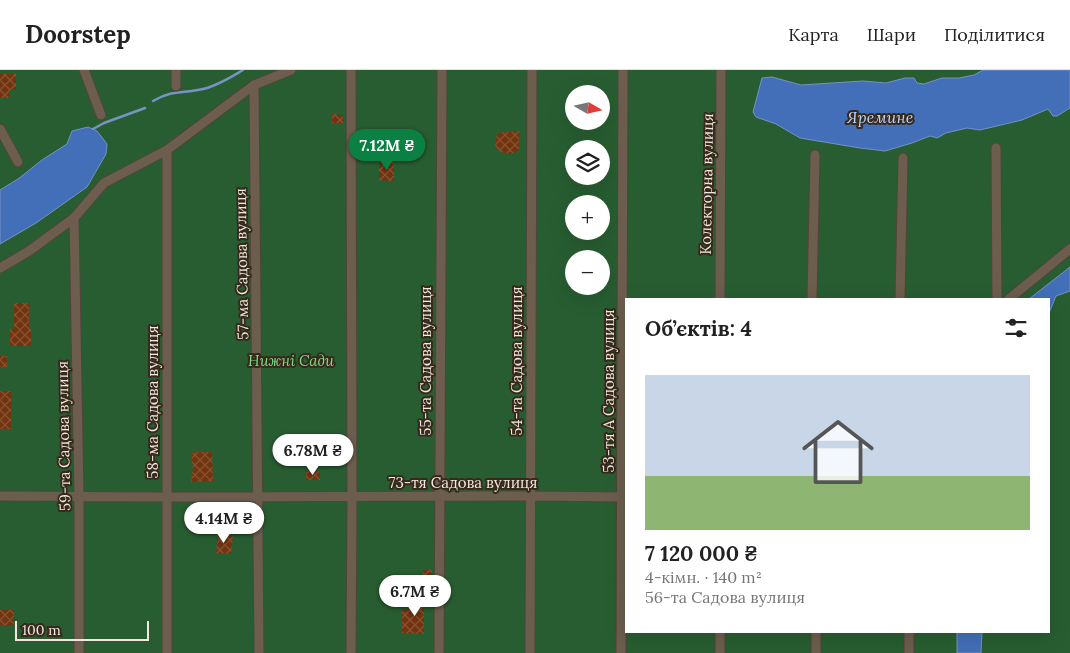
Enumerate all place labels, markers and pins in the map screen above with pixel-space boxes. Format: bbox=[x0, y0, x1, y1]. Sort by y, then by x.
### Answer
pin: 7.12M ₴ bbox=[341, 128, 433, 171]
pin: 6.78M ₴ bbox=[267, 434, 359, 476]
pin: 4.14M ₴ bbox=[178, 502, 270, 544]
pin: 6.7M ₴ bbox=[374, 574, 456, 617]

